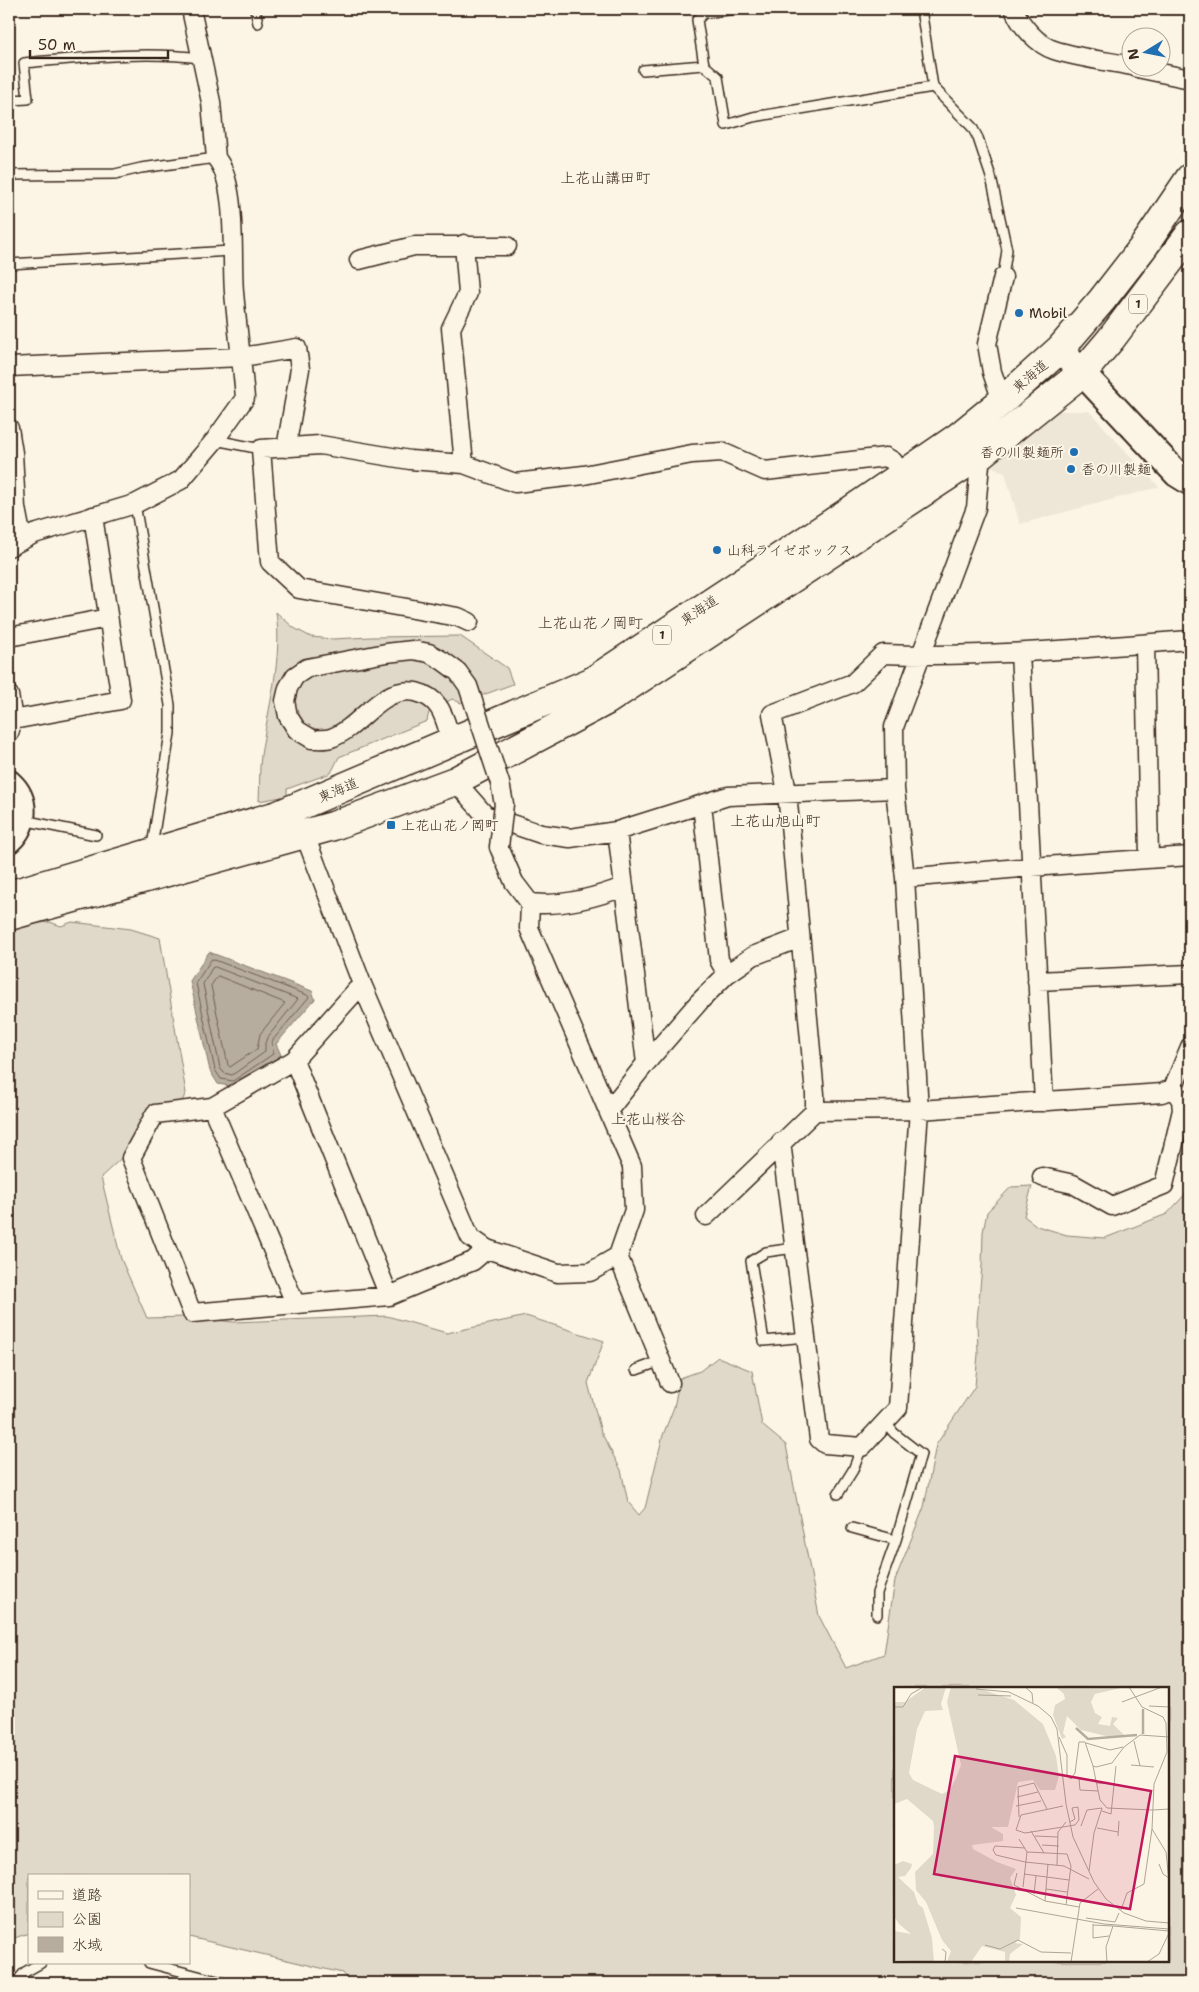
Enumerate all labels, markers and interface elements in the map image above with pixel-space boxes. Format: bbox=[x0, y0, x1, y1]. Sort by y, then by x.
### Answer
scale bar bbox=[30, 28, 168, 60]
north arrow bbox=[1122, 28, 1172, 78]
text: 50 m bbox=[38, 35, 76, 55]
text: N bbox=[1123, 47, 1143, 61]
district label: 上花山講田町 bbox=[560, 168, 651, 188]
road number: 1 bbox=[1129, 294, 1147, 314]
place label: Mobil bbox=[1029, 304, 1068, 322]
marker: Mobil bbox=[1013, 307, 1025, 319]
street label: 東海道 bbox=[1008, 355, 1052, 397]
place label: 香の川製麺所 bbox=[980, 443, 1064, 461]
marker: 香の川製麺所 bbox=[1068, 446, 1080, 458]
place label: 香の川製麺 bbox=[1081, 460, 1151, 478]
marker: 香の川製麺 bbox=[1065, 463, 1077, 475]
place label: 山科ライゼボックス bbox=[727, 541, 852, 559]
marker: 山科ライゼボックス bbox=[711, 544, 723, 556]
street label: 東海道 bbox=[677, 591, 721, 629]
district label: 上花山花ノ岡町 bbox=[537, 613, 643, 633]
road number: 1 bbox=[653, 626, 671, 644]
street label: 東海道 bbox=[315, 774, 361, 806]
district label: 上花山旭山町 bbox=[730, 811, 821, 831]
place label: 上花山花ノ岡町 bbox=[401, 816, 499, 834]
marker: 上花山花ノ岡町 bbox=[385, 819, 397, 831]
district label: 上花山桜谷 bbox=[610, 1109, 686, 1129]
inset map bbox=[894, 1687, 1169, 1962]
legend bbox=[28, 1874, 190, 1964]
text: 道路 bbox=[72, 1885, 102, 1905]
text: 公園 bbox=[72, 1909, 102, 1929]
text: 水域 bbox=[72, 1935, 102, 1955]

